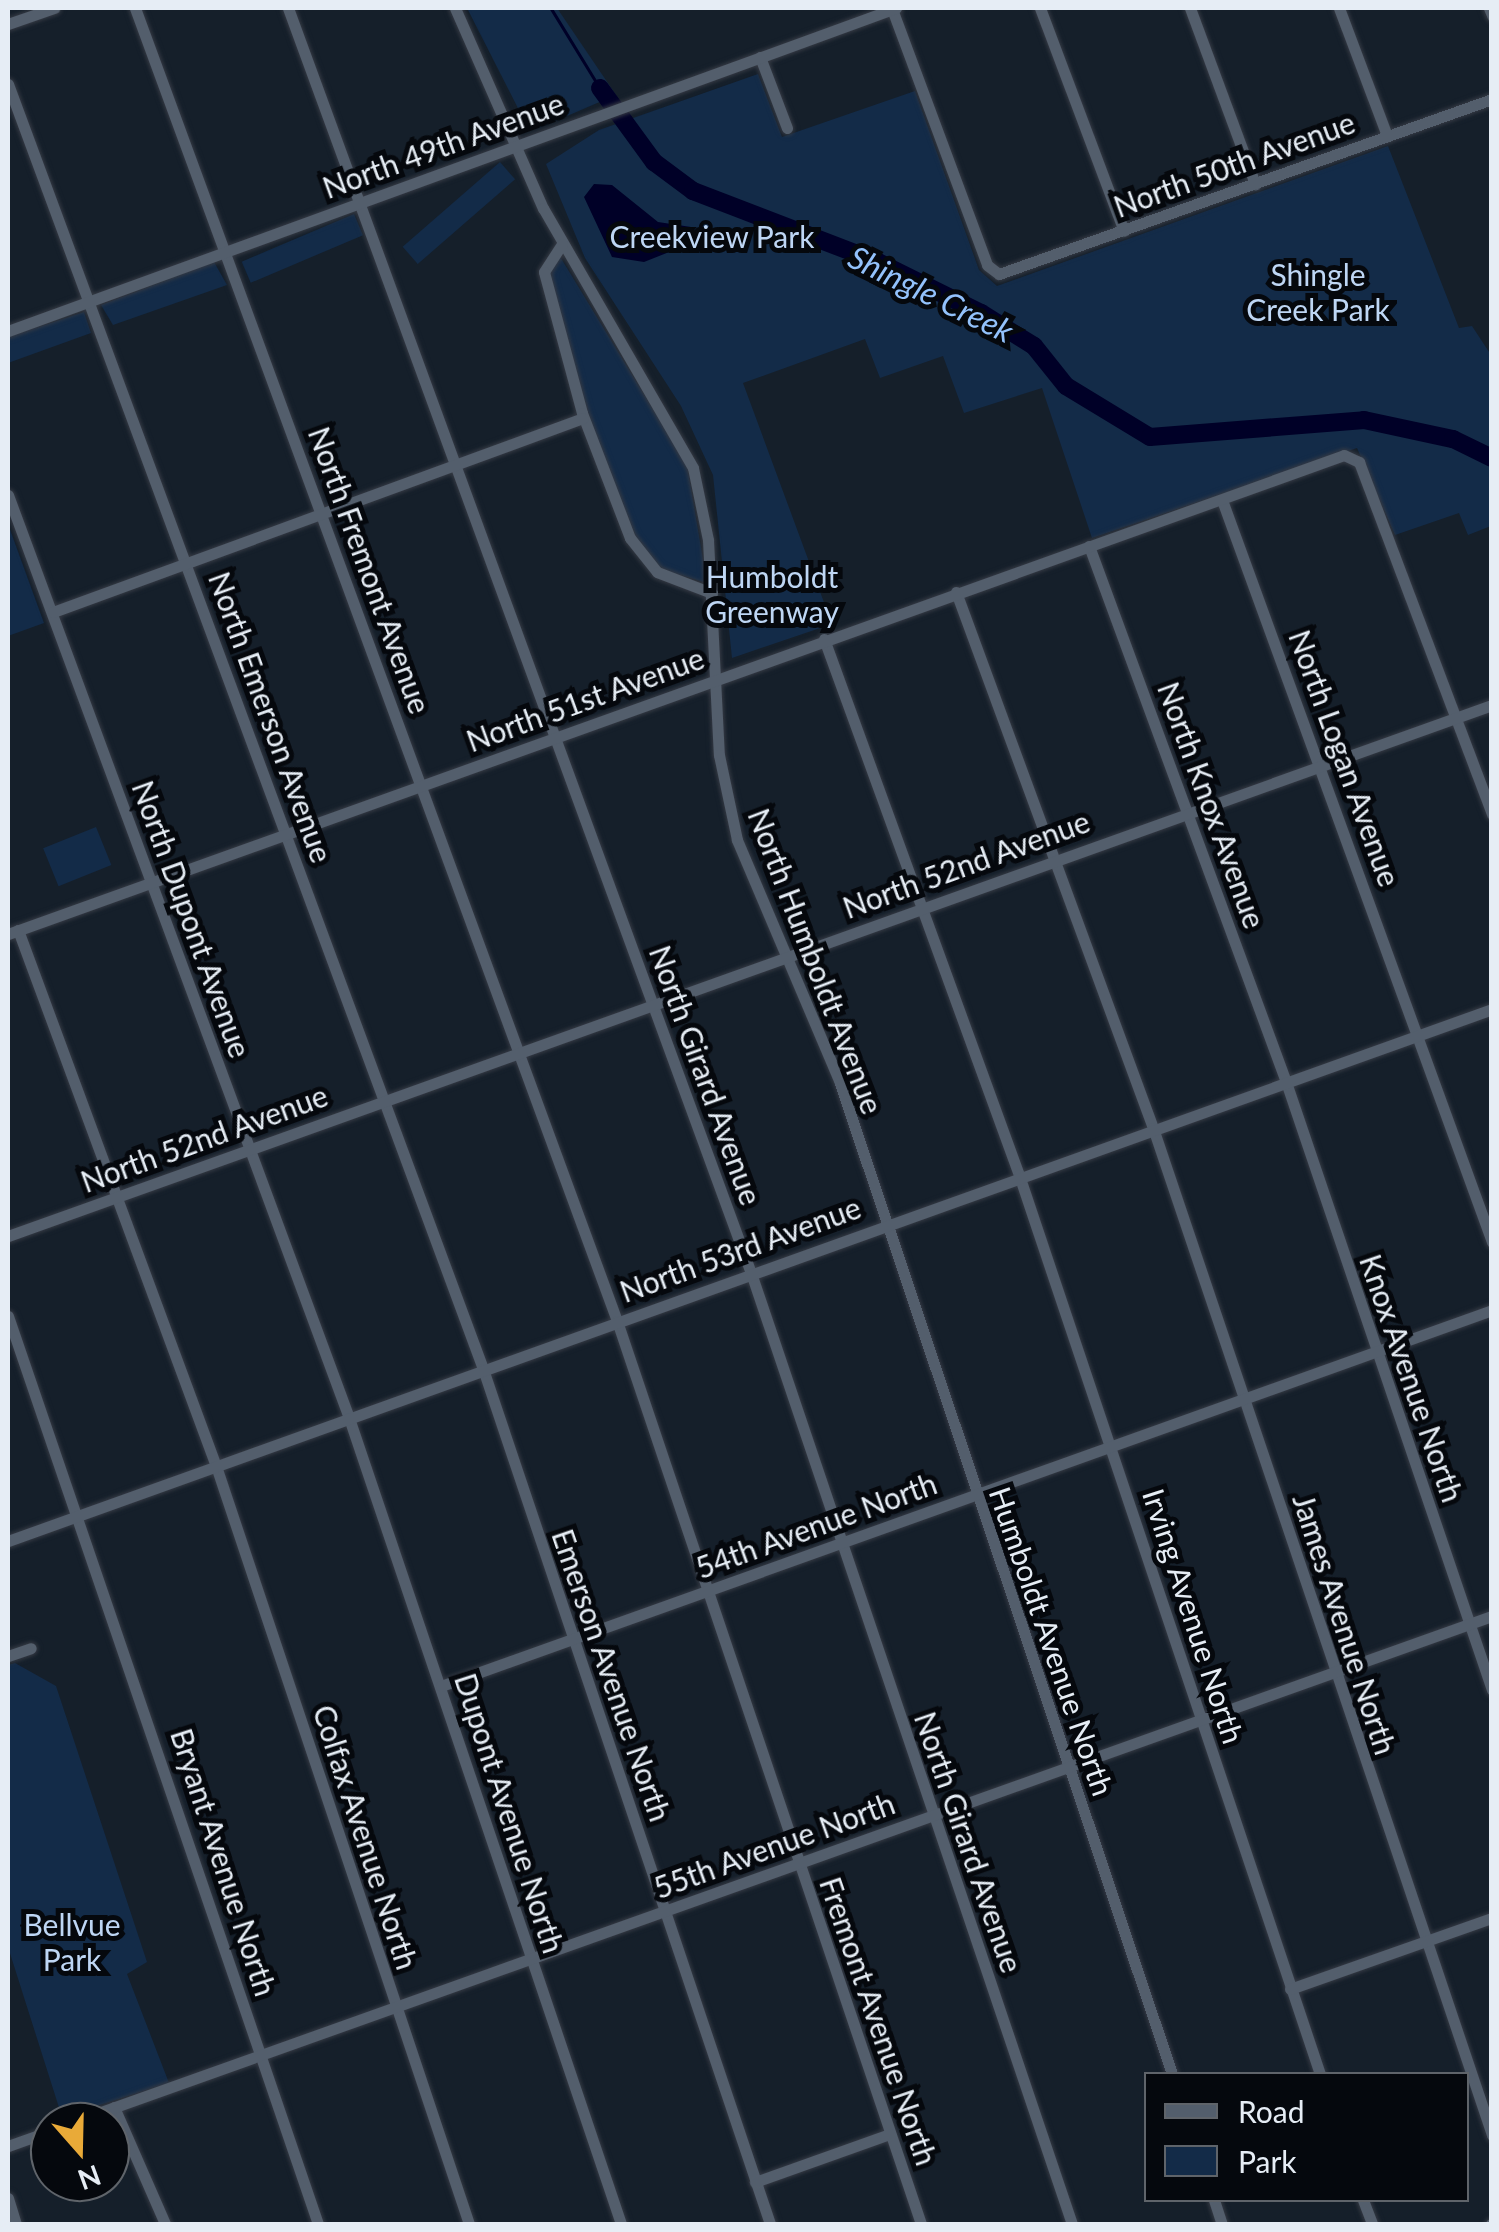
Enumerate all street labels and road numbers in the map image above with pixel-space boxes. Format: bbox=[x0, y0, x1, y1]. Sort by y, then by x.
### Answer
street label: North 49th Avenue bbox=[317, 85, 569, 205]
street label: North 50th Avenue bbox=[1108, 104, 1360, 224]
street label: North Fremont Avenue bbox=[301, 421, 439, 719]
street label: North Emerson Avenue bbox=[201, 566, 341, 868]
street label: North Logan Avenue bbox=[1282, 624, 1408, 892]
street label: North 51st Avenue bbox=[461, 639, 709, 759]
street label: North Knox Avenue bbox=[1151, 676, 1273, 934]
street label: North Dupont Avenue bbox=[125, 775, 259, 1063]
street label: North 52nd Avenue bbox=[837, 802, 1095, 926]
street label: North Humboldt Avenue bbox=[741, 803, 891, 1119]
street label: North Girard Avenue bbox=[642, 940, 770, 1210]
street label: North 52nd Avenue bbox=[75, 1076, 333, 1200]
street label: North 53rd Avenue bbox=[614, 1189, 866, 1309]
street label: Knox Avenue North bbox=[1353, 1249, 1471, 1507]
street label: 54th Avenue North bbox=[690, 1465, 942, 1585]
street label: Humboldt Avenue North bbox=[982, 1481, 1122, 1801]
street label: Irving Avenue North bbox=[1136, 1484, 1252, 1748]
street label: James Avenue North bbox=[1286, 1489, 1404, 1759]
street label: Emerson Avenue North bbox=[545, 1524, 679, 1826]
street label: Dupont Avenue North bbox=[448, 1668, 572, 1958]
street label: Colfax Avenue North bbox=[306, 1700, 426, 1974]
street label: North Girard Avenue bbox=[907, 1706, 1031, 1978]
street label: Bryant Avenue North bbox=[164, 1723, 284, 2001]
street label: 55th Avenue North bbox=[648, 1785, 900, 1905]
street label: Fremont Avenue North bbox=[813, 1872, 945, 2170]

